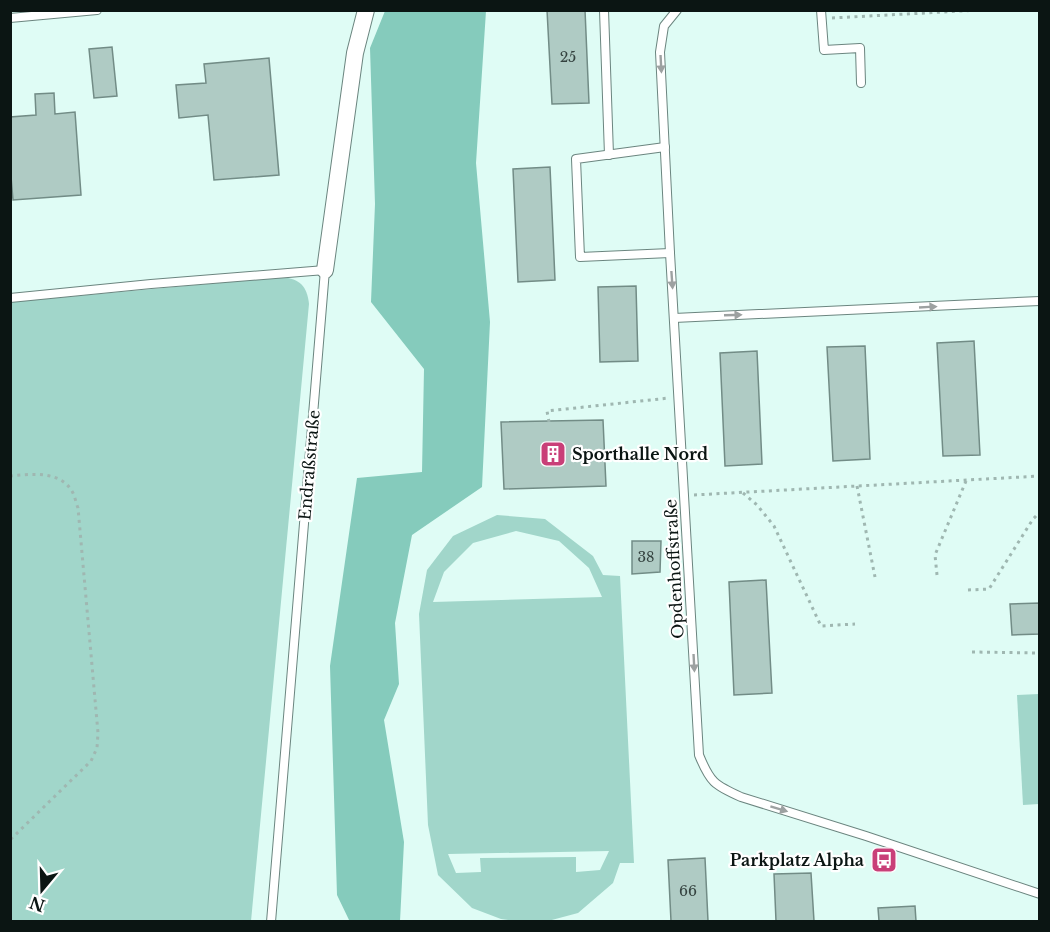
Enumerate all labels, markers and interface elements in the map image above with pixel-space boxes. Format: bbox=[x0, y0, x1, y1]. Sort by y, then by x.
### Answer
house number: 25 bbox=[560, 48, 576, 66]
one-way arrow bbox=[657, 55, 666, 74]
one-way arrow bbox=[667, 270, 677, 289]
one-way arrow bbox=[918, 302, 937, 311]
one-way arrow bbox=[723, 311, 742, 320]
street label: Endraßstraße bbox=[294, 409, 324, 521]
building icon: Sporthalle Nord bbox=[538, 439, 568, 469]
place label: Sporthalle Nord bbox=[572, 444, 708, 464]
street label: Opdenhoffstraße bbox=[660, 499, 688, 639]
house number: 38 bbox=[637, 548, 655, 566]
one-way arrow bbox=[689, 654, 698, 673]
one-way arrow bbox=[770, 805, 788, 814]
bus stop icon: Parkplatz Alpha bbox=[869, 845, 899, 875]
place label: Parkplatz Alpha bbox=[730, 850, 864, 870]
north arrow bbox=[12, 860, 72, 920]
house number: 66 bbox=[679, 882, 697, 900]
text: N bbox=[27, 892, 47, 916]

